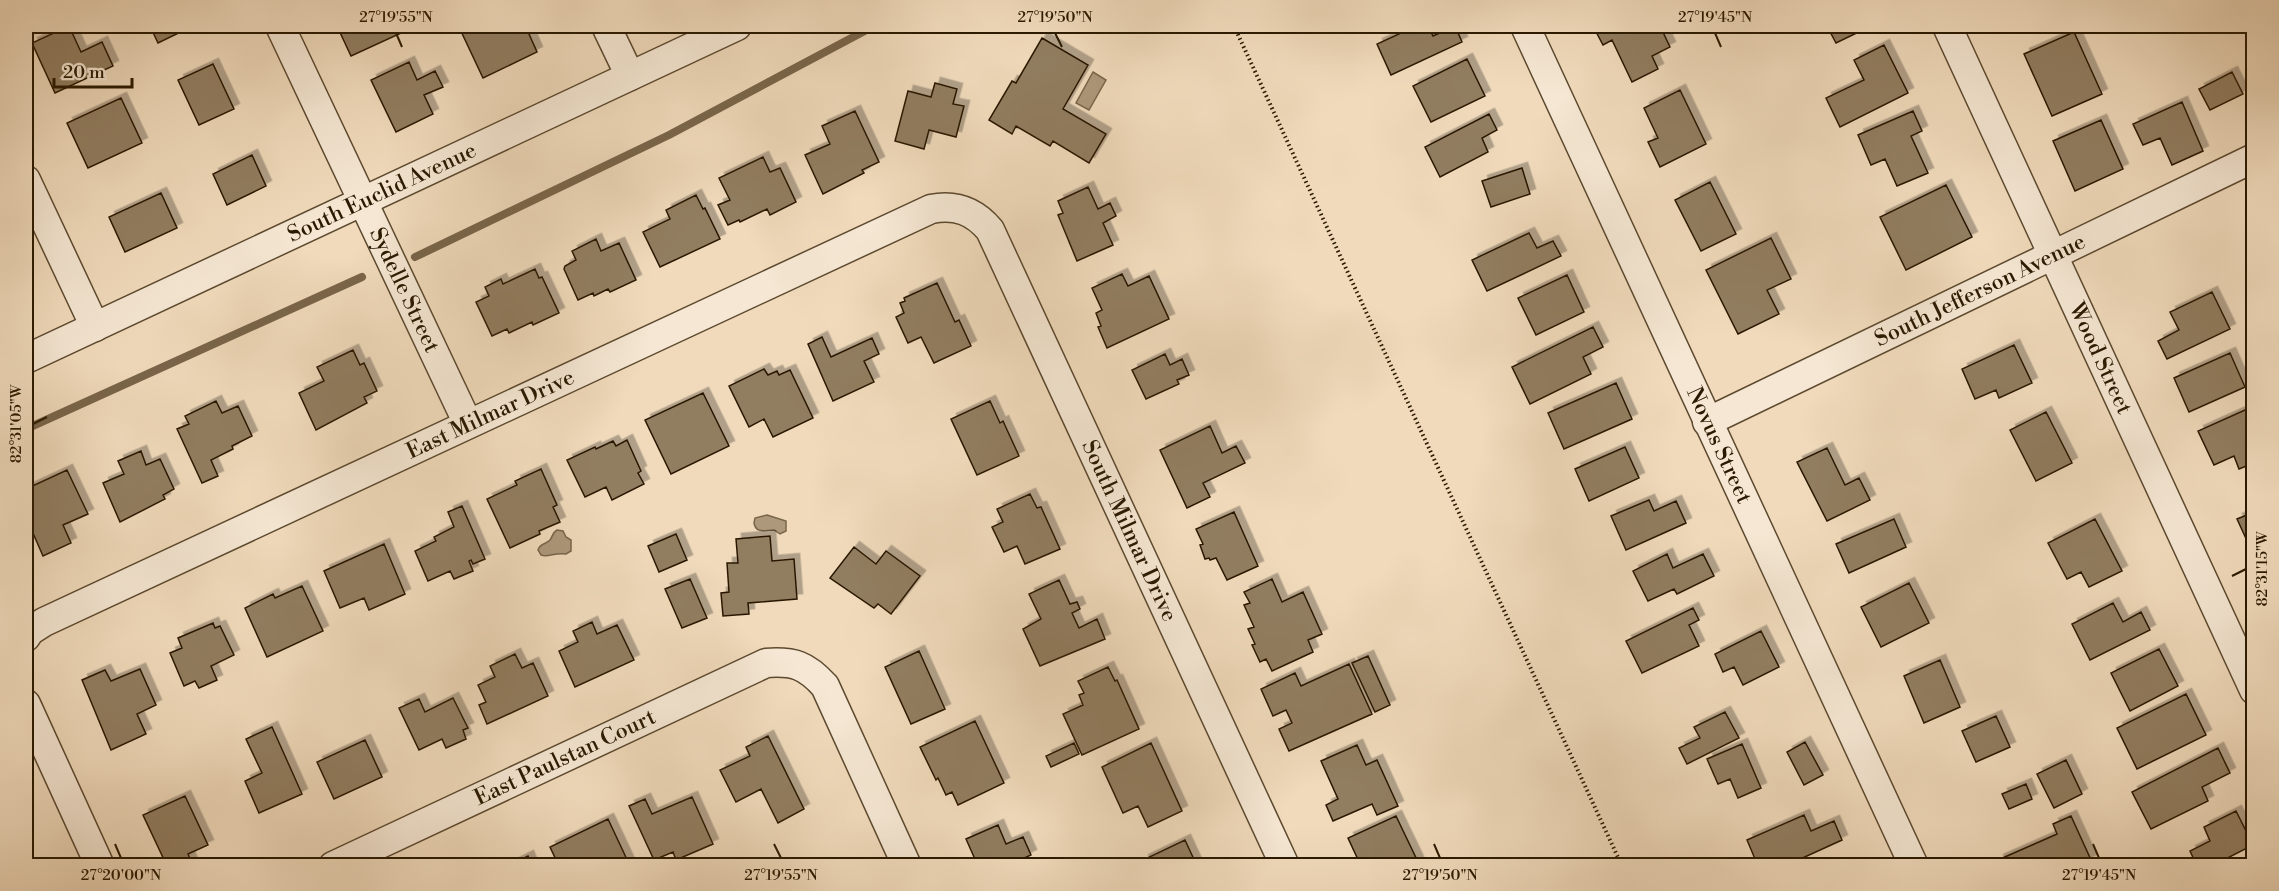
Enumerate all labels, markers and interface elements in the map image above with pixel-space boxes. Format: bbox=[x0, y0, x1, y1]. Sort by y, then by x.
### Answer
text: 27°19'55"N bbox=[359, 8, 433, 27]
text: 27°19'50"N bbox=[1017, 8, 1093, 27]
text: 27°19'45"N bbox=[1678, 8, 1752, 27]
scale bar bbox=[54, 51, 132, 89]
text: 20 m bbox=[63, 61, 105, 84]
street label: South Euclid Avenue bbox=[283, 137, 481, 248]
street label: Sydelle Street bbox=[364, 223, 446, 357]
street label: South Jefferson Avenue bbox=[1870, 228, 2090, 353]
street label: Wood Street bbox=[2063, 297, 2138, 419]
street label: East Milmar Drive bbox=[402, 364, 578, 465]
street label: Novus Street bbox=[1681, 383, 1758, 508]
text: 82°31'05"W bbox=[7, 384, 26, 463]
street label: South Milmar Drive bbox=[1076, 436, 1183, 626]
text: 82°31'15"W bbox=[2253, 531, 2272, 607]
street label: East Paulstan Court bbox=[470, 703, 660, 811]
text: 27°20'00"N bbox=[81, 866, 161, 885]
text: 27°19'55"N bbox=[744, 866, 818, 885]
text: 27°19'50"N bbox=[1402, 866, 1478, 885]
text: 27°19'45"N bbox=[2062, 866, 2136, 885]

